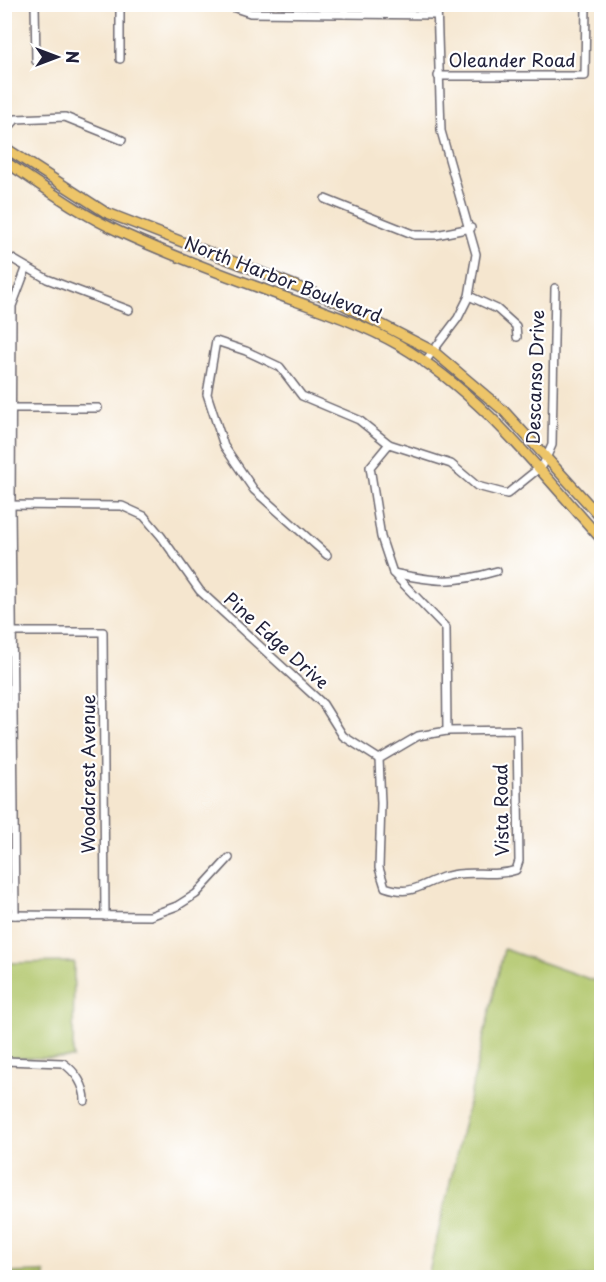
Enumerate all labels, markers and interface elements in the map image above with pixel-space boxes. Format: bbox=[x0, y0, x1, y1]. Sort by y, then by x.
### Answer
north arrow bbox=[27, 27, 87, 87]
street label: Oleander Road bbox=[448, 46, 576, 73]
text: N bbox=[61, 51, 85, 63]
street label: North Harbor Boulevard bbox=[181, 228, 386, 329]
street label: Descanso Drive bbox=[519, 309, 550, 445]
street label: Pine Edge Drive bbox=[218, 585, 336, 695]
street label: Woodcrest Avenue bbox=[74, 694, 101, 853]
street label: Vista Road bbox=[486, 763, 515, 857]

